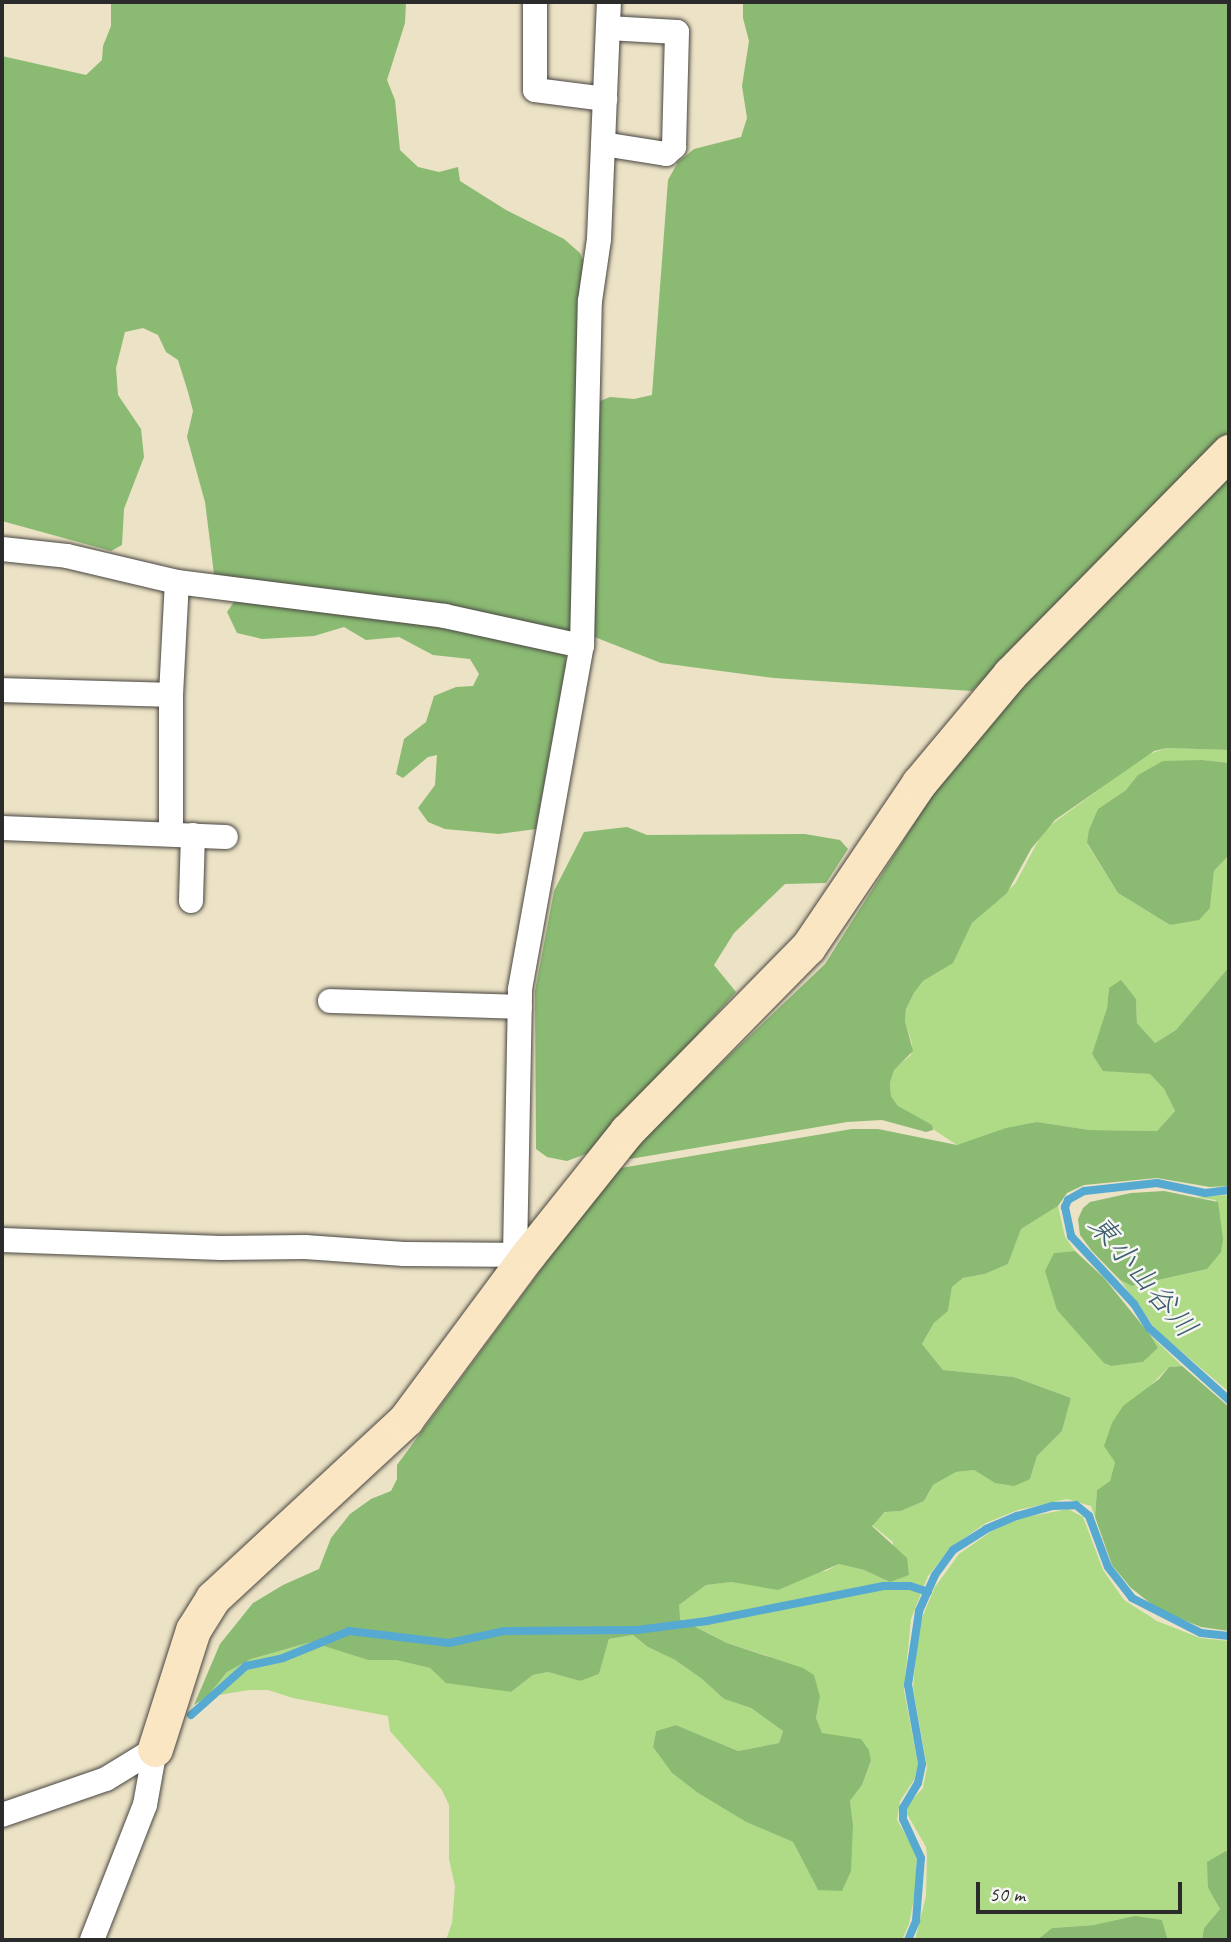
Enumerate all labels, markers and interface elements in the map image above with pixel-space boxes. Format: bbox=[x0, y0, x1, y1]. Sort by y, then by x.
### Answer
water label: 東小山谷川 bbox=[1081, 1207, 1205, 1345]
scale bar bbox=[979, 1868, 1186, 1912]
text: 50 m bbox=[989, 1881, 1025, 1907]

